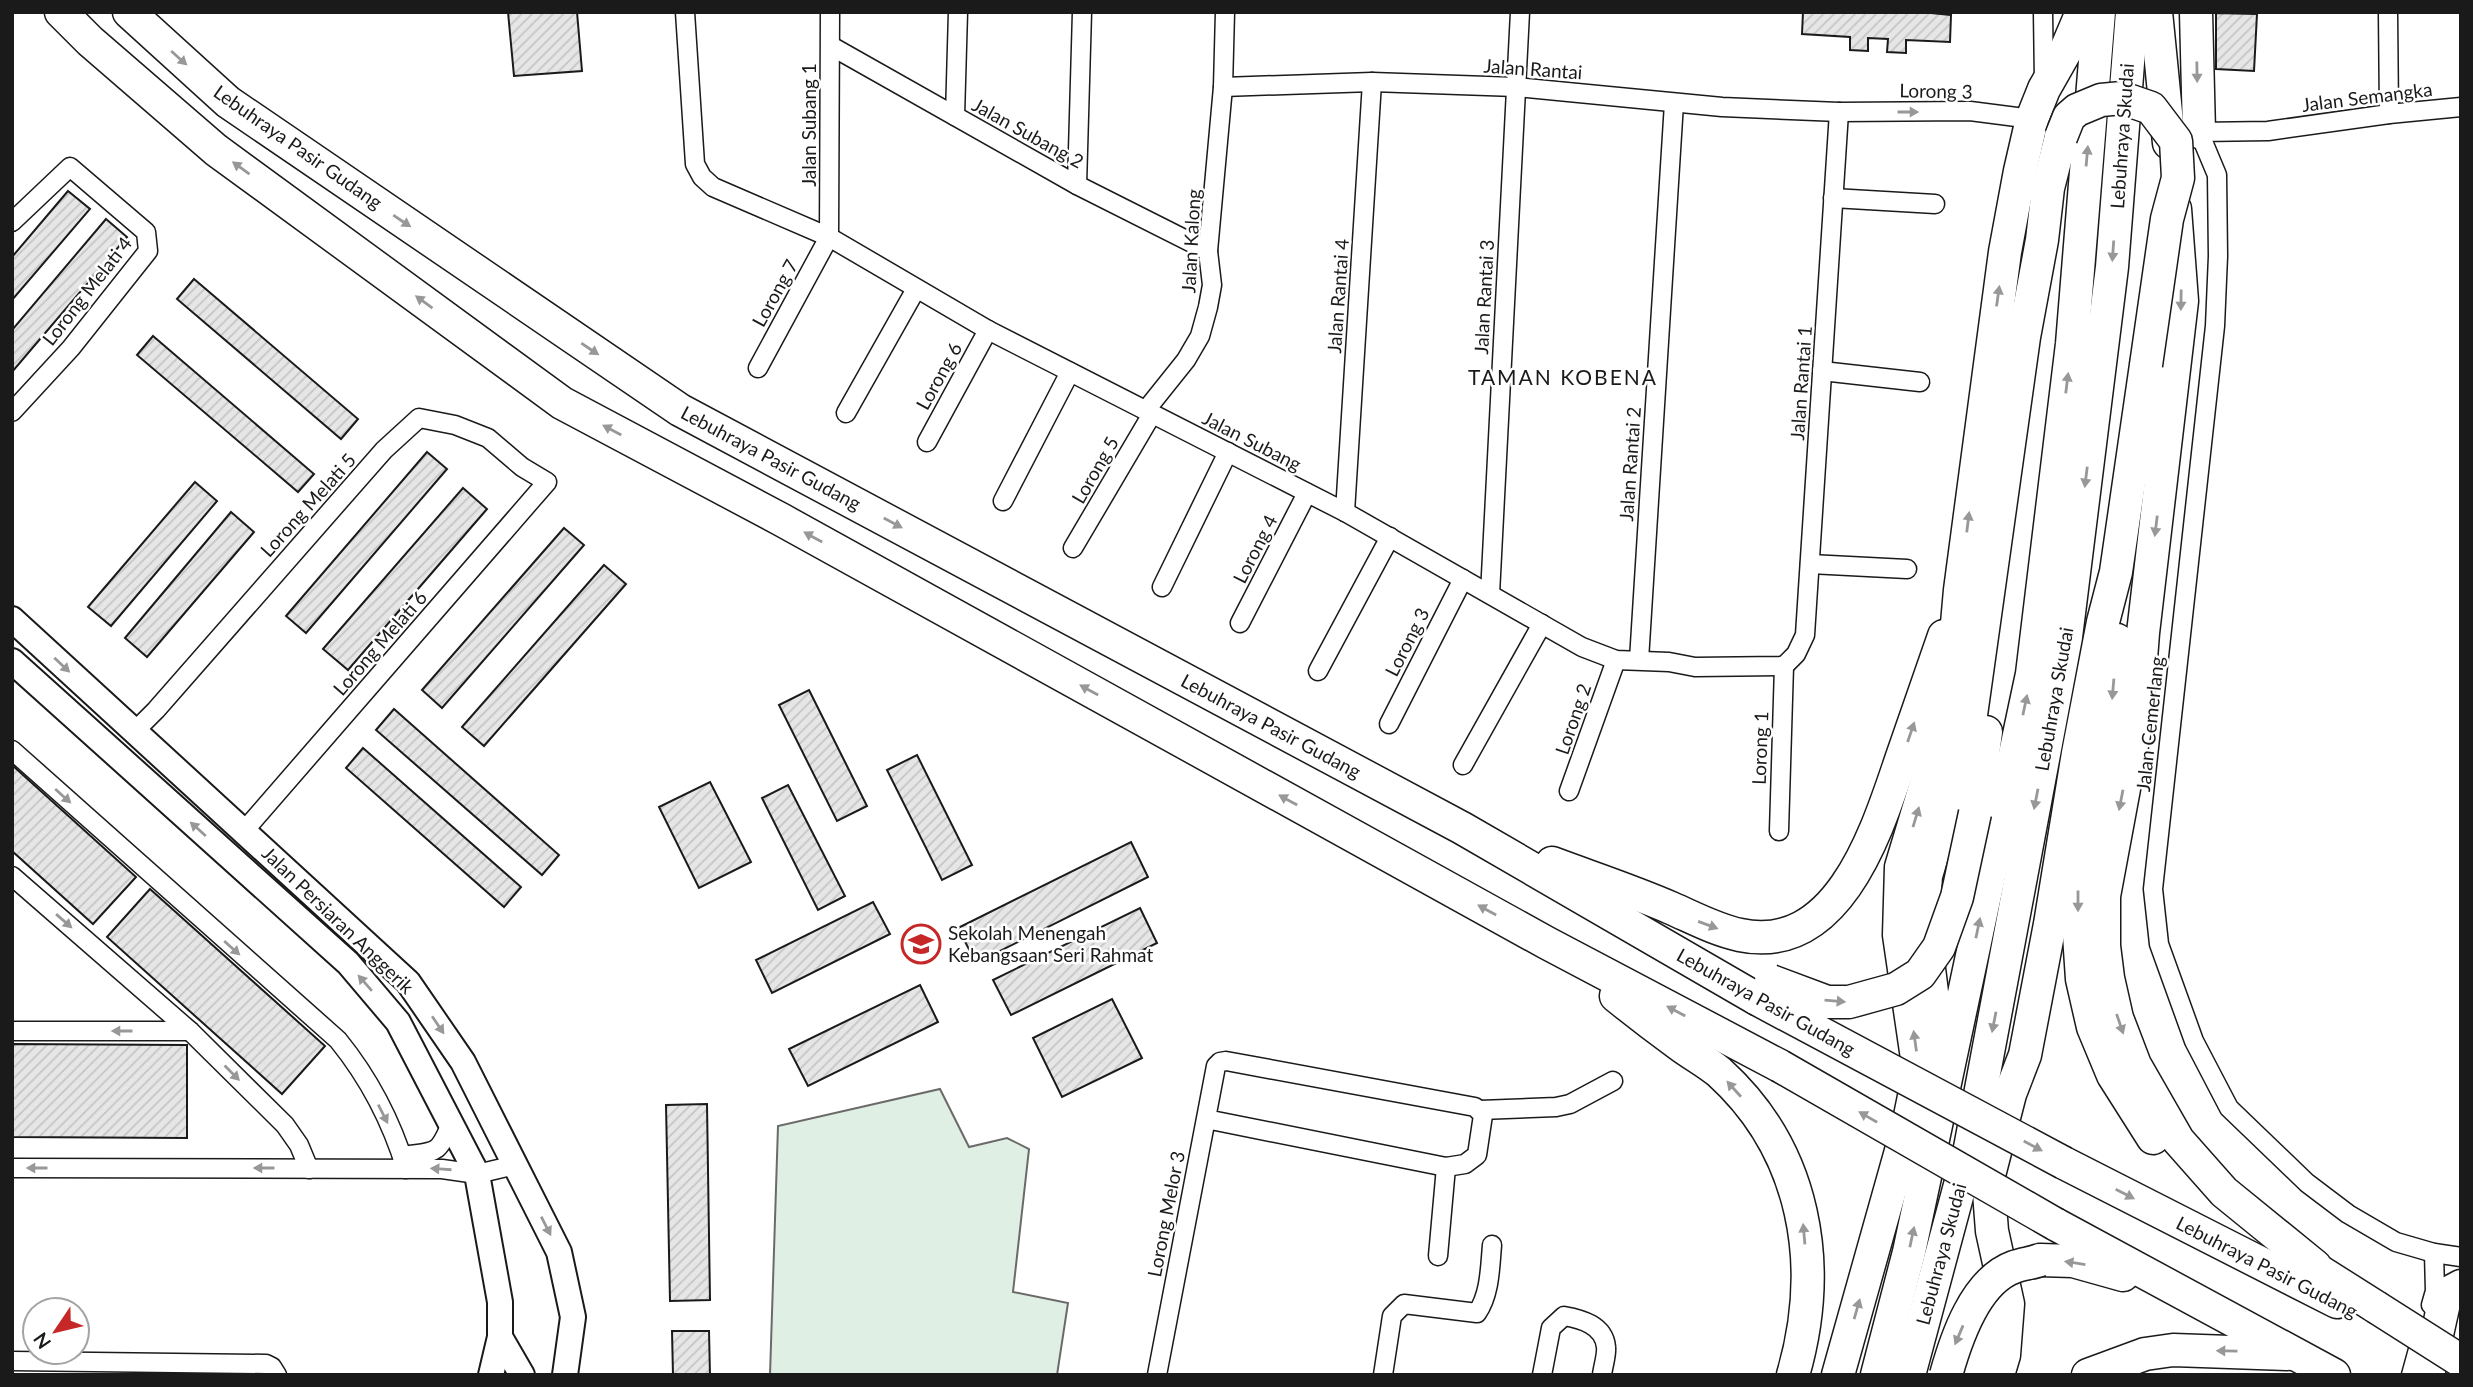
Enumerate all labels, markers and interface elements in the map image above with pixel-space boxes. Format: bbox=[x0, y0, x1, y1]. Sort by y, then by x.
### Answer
one-way arrow bbox=[170, 50, 188, 66]
street label: Jalan Rantai bbox=[1483, 54, 1583, 83]
one-way arrow bbox=[2192, 61, 2203, 83]
street label: Lebuhraya Skudai bbox=[2105, 62, 2138, 210]
street label: Jalan Subang 1 bbox=[797, 63, 820, 187]
street label: Jalan Semangka bbox=[2300, 77, 2434, 116]
street label: Lorong 3 bbox=[1899, 78, 1973, 103]
street label: Lebuhraya Pasir Gudang bbox=[210, 80, 387, 214]
street label: Jalan Subang 2 bbox=[969, 93, 1088, 173]
one-way arrow bbox=[1897, 106, 1919, 118]
one-way arrow bbox=[2082, 145, 2093, 167]
one-way arrow bbox=[232, 161, 250, 175]
street label: Jalan Kalong bbox=[1176, 188, 1205, 294]
one-way arrow bbox=[393, 214, 411, 228]
street label: Lorong Melati 4 bbox=[37, 232, 136, 349]
street label: Jalan Rantai 4 bbox=[1322, 238, 1353, 354]
street label: Jalan Rantai 3 bbox=[1469, 239, 1498, 355]
one-way arrow bbox=[2107, 240, 2118, 262]
street label: Lorong 7 bbox=[747, 255, 802, 330]
one-way arrow bbox=[1993, 285, 2004, 307]
one-way arrow bbox=[2175, 289, 2187, 311]
one-way arrow bbox=[415, 296, 433, 310]
street label: Jalan Rantai 1 bbox=[1785, 325, 1816, 441]
street label: Lorong 6 bbox=[911, 338, 966, 413]
one-way arrow bbox=[581, 342, 599, 356]
district label: TAMAN KOBENA bbox=[1468, 364, 1658, 389]
one-way arrow bbox=[2062, 372, 2073, 394]
street label: Lebuhraya Pasir Gudang bbox=[677, 400, 865, 515]
street label: Jalan Subang bbox=[1199, 406, 1306, 475]
street label: Jalan Rantai 2 bbox=[1614, 406, 1645, 522]
one-way arrow bbox=[602, 424, 622, 436]
street label: Lorong 5 bbox=[1066, 432, 1123, 507]
street label: Lorong Melati 5 bbox=[255, 448, 360, 561]
one-way arrow bbox=[2080, 466, 2091, 488]
street label: Lorong 4 bbox=[1228, 511, 1281, 587]
one-way arrow bbox=[1963, 511, 1974, 533]
one-way arrow bbox=[2150, 515, 2161, 537]
one-way arrow bbox=[883, 518, 903, 529]
one-way arrow bbox=[802, 532, 822, 544]
street label: Lorong Melati 6 bbox=[328, 586, 431, 700]
street label: Lorong 3 bbox=[1380, 604, 1433, 680]
street label: Lebuhraya Skudai bbox=[2030, 625, 2077, 773]
street label: Jalan Cemerlang bbox=[2131, 655, 2168, 793]
one-way arrow bbox=[53, 657, 71, 673]
street label: Lebuhraya Pasir Gudang bbox=[1177, 668, 1365, 783]
one-way arrow bbox=[2107, 679, 2118, 701]
street label: Lorong 2 bbox=[1550, 680, 1595, 757]
one-way arrow bbox=[1079, 684, 1098, 696]
one-way arrow bbox=[2020, 694, 2031, 716]
street label: Lorong 1 bbox=[1747, 711, 1772, 785]
one-way arrow bbox=[1906, 722, 1917, 743]
one-way arrow bbox=[54, 787, 71, 803]
one-way arrow bbox=[2030, 788, 2041, 810]
one-way arrow bbox=[2116, 789, 2127, 811]
one-way arrow bbox=[1278, 794, 1298, 806]
one-way arrow bbox=[1912, 806, 1922, 827]
one-way arrow bbox=[189, 821, 207, 837]
street label: Jalan Persiaran Anggerik bbox=[258, 841, 419, 998]
one-way arrow bbox=[2072, 891, 2084, 913]
one-way arrow bbox=[1477, 904, 1497, 916]
one-way arrow bbox=[55, 912, 72, 928]
one-way arrow bbox=[1972, 917, 1983, 939]
one-way arrow bbox=[1698, 919, 1719, 930]
place label: Sekolah Menengah Kebangsaan Seri Rahmat bbox=[948, 921, 1153, 966]
school or university icon: Sekolah Menengah Kebangsaan Seri Rahmat bbox=[900, 923, 942, 965]
one-way arrow bbox=[223, 939, 240, 955]
street label: Lebuhraya Pasir Gudang bbox=[1673, 943, 1860, 1060]
one-way arrow bbox=[357, 974, 373, 992]
one-way arrow bbox=[1824, 996, 1846, 1007]
one-way arrow bbox=[1666, 1006, 1686, 1017]
one-way arrow bbox=[1988, 1011, 1999, 1033]
one-way arrow bbox=[2115, 1013, 2126, 1034]
one-way arrow bbox=[431, 1016, 444, 1035]
one-way arrow bbox=[110, 1025, 132, 1037]
one-way arrow bbox=[1909, 1030, 1920, 1052]
one-way arrow bbox=[223, 1065, 240, 1081]
one-way arrow bbox=[1726, 1081, 1742, 1098]
one-way arrow bbox=[377, 1104, 389, 1124]
one-way arrow bbox=[1859, 1111, 1878, 1123]
one-way arrow bbox=[2023, 1140, 2043, 1152]
street label: Lorong Melor 3 bbox=[1142, 1149, 1189, 1279]
one-way arrow bbox=[25, 1162, 47, 1174]
one-way arrow bbox=[253, 1162, 275, 1174]
one-way arrow bbox=[430, 1164, 452, 1175]
street label: Lebuhraya Skudai bbox=[1911, 1180, 1971, 1327]
one-way arrow bbox=[2115, 1187, 2135, 1199]
street label: Lebuhraya Pasir Gudang bbox=[2173, 1211, 2362, 1322]
one-way arrow bbox=[540, 1216, 551, 1236]
one-way arrow bbox=[1798, 1223, 1809, 1245]
one-way arrow bbox=[1907, 1226, 1918, 1248]
one-way arrow bbox=[2064, 1257, 2086, 1268]
north arrow bbox=[21, 1296, 91, 1366]
one-way arrow bbox=[1853, 1298, 1863, 1319]
one-way arrow bbox=[1953, 1325, 1965, 1345]
text: N bbox=[28, 1328, 55, 1354]
one-way arrow bbox=[2216, 1346, 2238, 1357]

